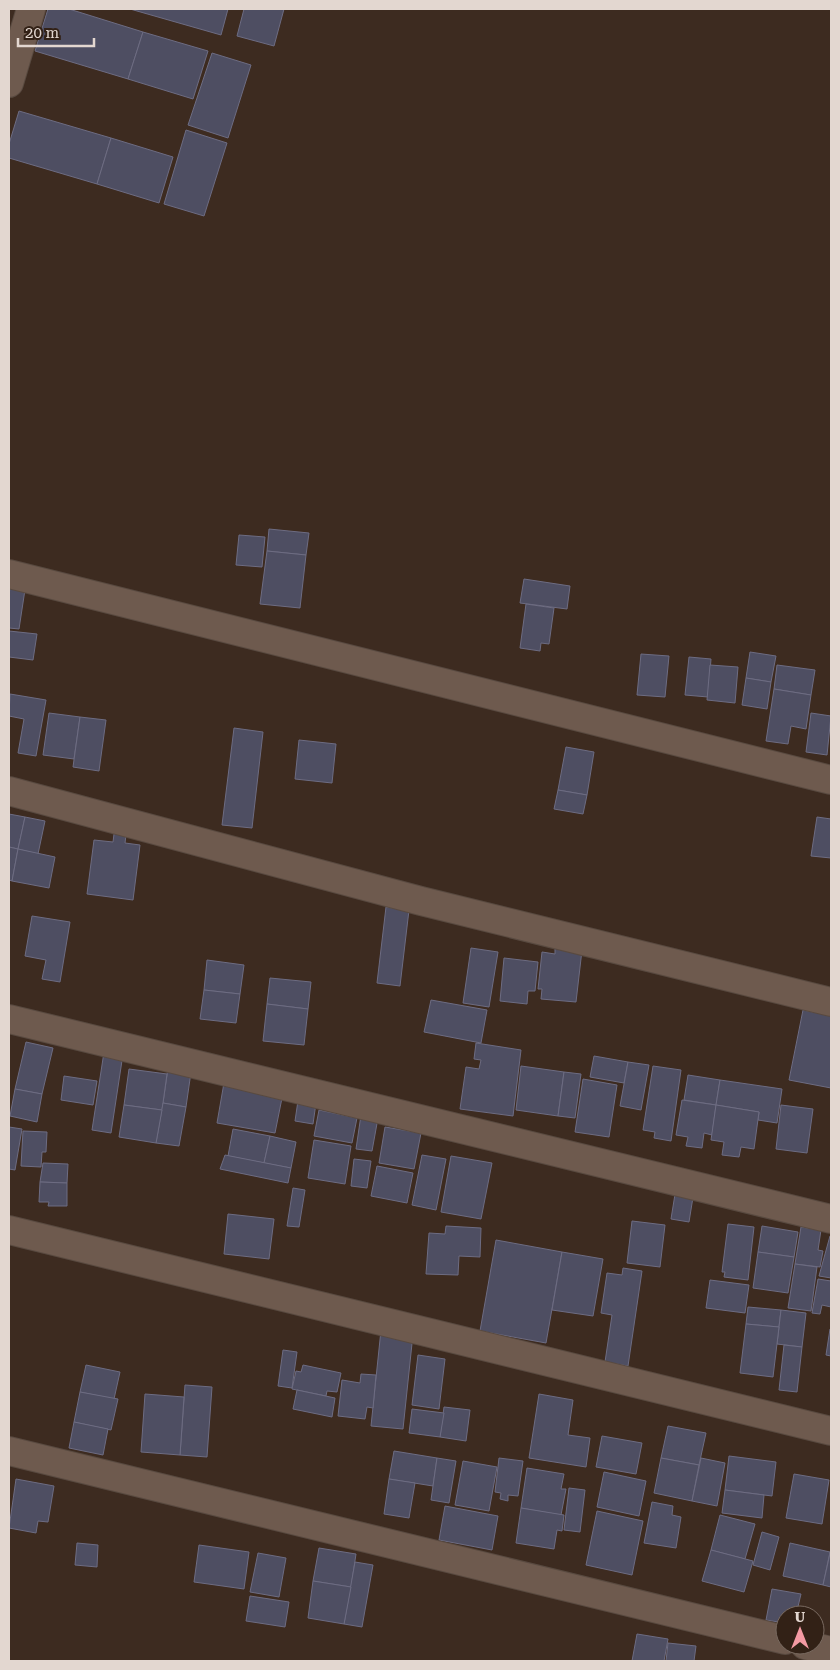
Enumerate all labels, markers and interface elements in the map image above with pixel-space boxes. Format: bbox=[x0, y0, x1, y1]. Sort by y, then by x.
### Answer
scale bar bbox=[18, 15, 94, 47]
text: 20 m bbox=[25, 24, 60, 42]
north arrow bbox=[775, 1605, 825, 1655]
text: U bbox=[795, 1609, 806, 1625]

